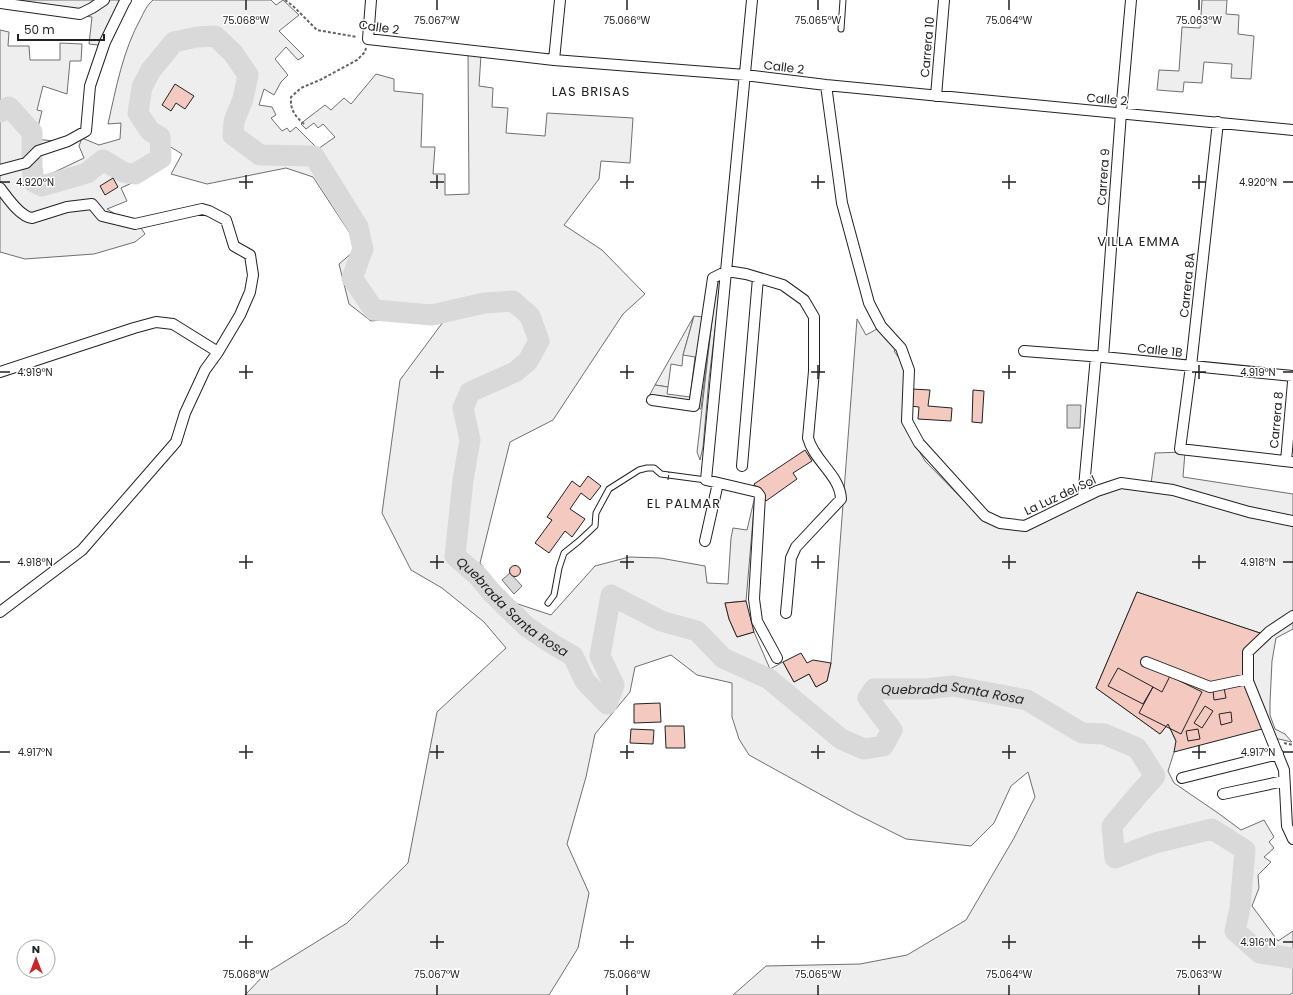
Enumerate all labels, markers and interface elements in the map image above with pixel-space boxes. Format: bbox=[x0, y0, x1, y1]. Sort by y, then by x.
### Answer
text: 75.068°W bbox=[223, 13, 270, 28]
text: 75.067°W bbox=[414, 13, 460, 28]
text: 75.066°W bbox=[604, 13, 651, 28]
text: 75.065°W bbox=[795, 13, 842, 28]
text: 75.064°W bbox=[986, 13, 1033, 28]
text: 75.063°W bbox=[1176, 13, 1222, 28]
scale bar bbox=[18, 16, 104, 42]
street label: Calle 2 bbox=[358, 16, 400, 38]
street label: Carrera 10 bbox=[916, 16, 938, 78]
text: 50 m bbox=[24, 21, 55, 38]
street label: Calle 2 bbox=[763, 56, 805, 78]
district label: LAS BRISAS bbox=[552, 82, 630, 101]
street label: Calle 2 bbox=[1086, 89, 1128, 109]
street label: Carrera 9 bbox=[1093, 148, 1113, 206]
text: 4.920°N bbox=[16, 175, 54, 190]
text: 4.920°N bbox=[1239, 175, 1277, 190]
district label: VILLA EMMA bbox=[1097, 232, 1181, 251]
street label: Carrera 8A bbox=[1175, 252, 1199, 318]
street label: Calle 1B bbox=[1137, 339, 1183, 361]
text: 4.919°N bbox=[17, 365, 53, 380]
text: 4.919°N bbox=[1240, 365, 1276, 380]
street label: Carrera 8 bbox=[1265, 391, 1287, 449]
street label: La Luz del Sol bbox=[1021, 471, 1099, 519]
district label: EL PALMAR bbox=[647, 494, 721, 513]
water label: Quebrada Santa Rosa bbox=[452, 552, 572, 661]
text: 4.918°N bbox=[17, 555, 53, 570]
text: 4.918°N bbox=[1240, 555, 1276, 570]
water label: Quebrada Santa Rosa bbox=[881, 676, 1026, 709]
text: 4.917°N bbox=[18, 745, 52, 760]
text: 4.917°N bbox=[1241, 745, 1275, 760]
text: 4.916°N bbox=[1240, 935, 1276, 950]
north arrow bbox=[16, 939, 56, 979]
text: N bbox=[32, 941, 40, 957]
text: 75.068°W bbox=[223, 967, 270, 982]
text: 75.067°W bbox=[414, 967, 460, 982]
text: 75.066°W bbox=[604, 967, 651, 982]
text: 75.065°W bbox=[795, 967, 842, 982]
text: 75.064°W bbox=[986, 967, 1033, 982]
text: 75.063°W bbox=[1176, 967, 1222, 982]

